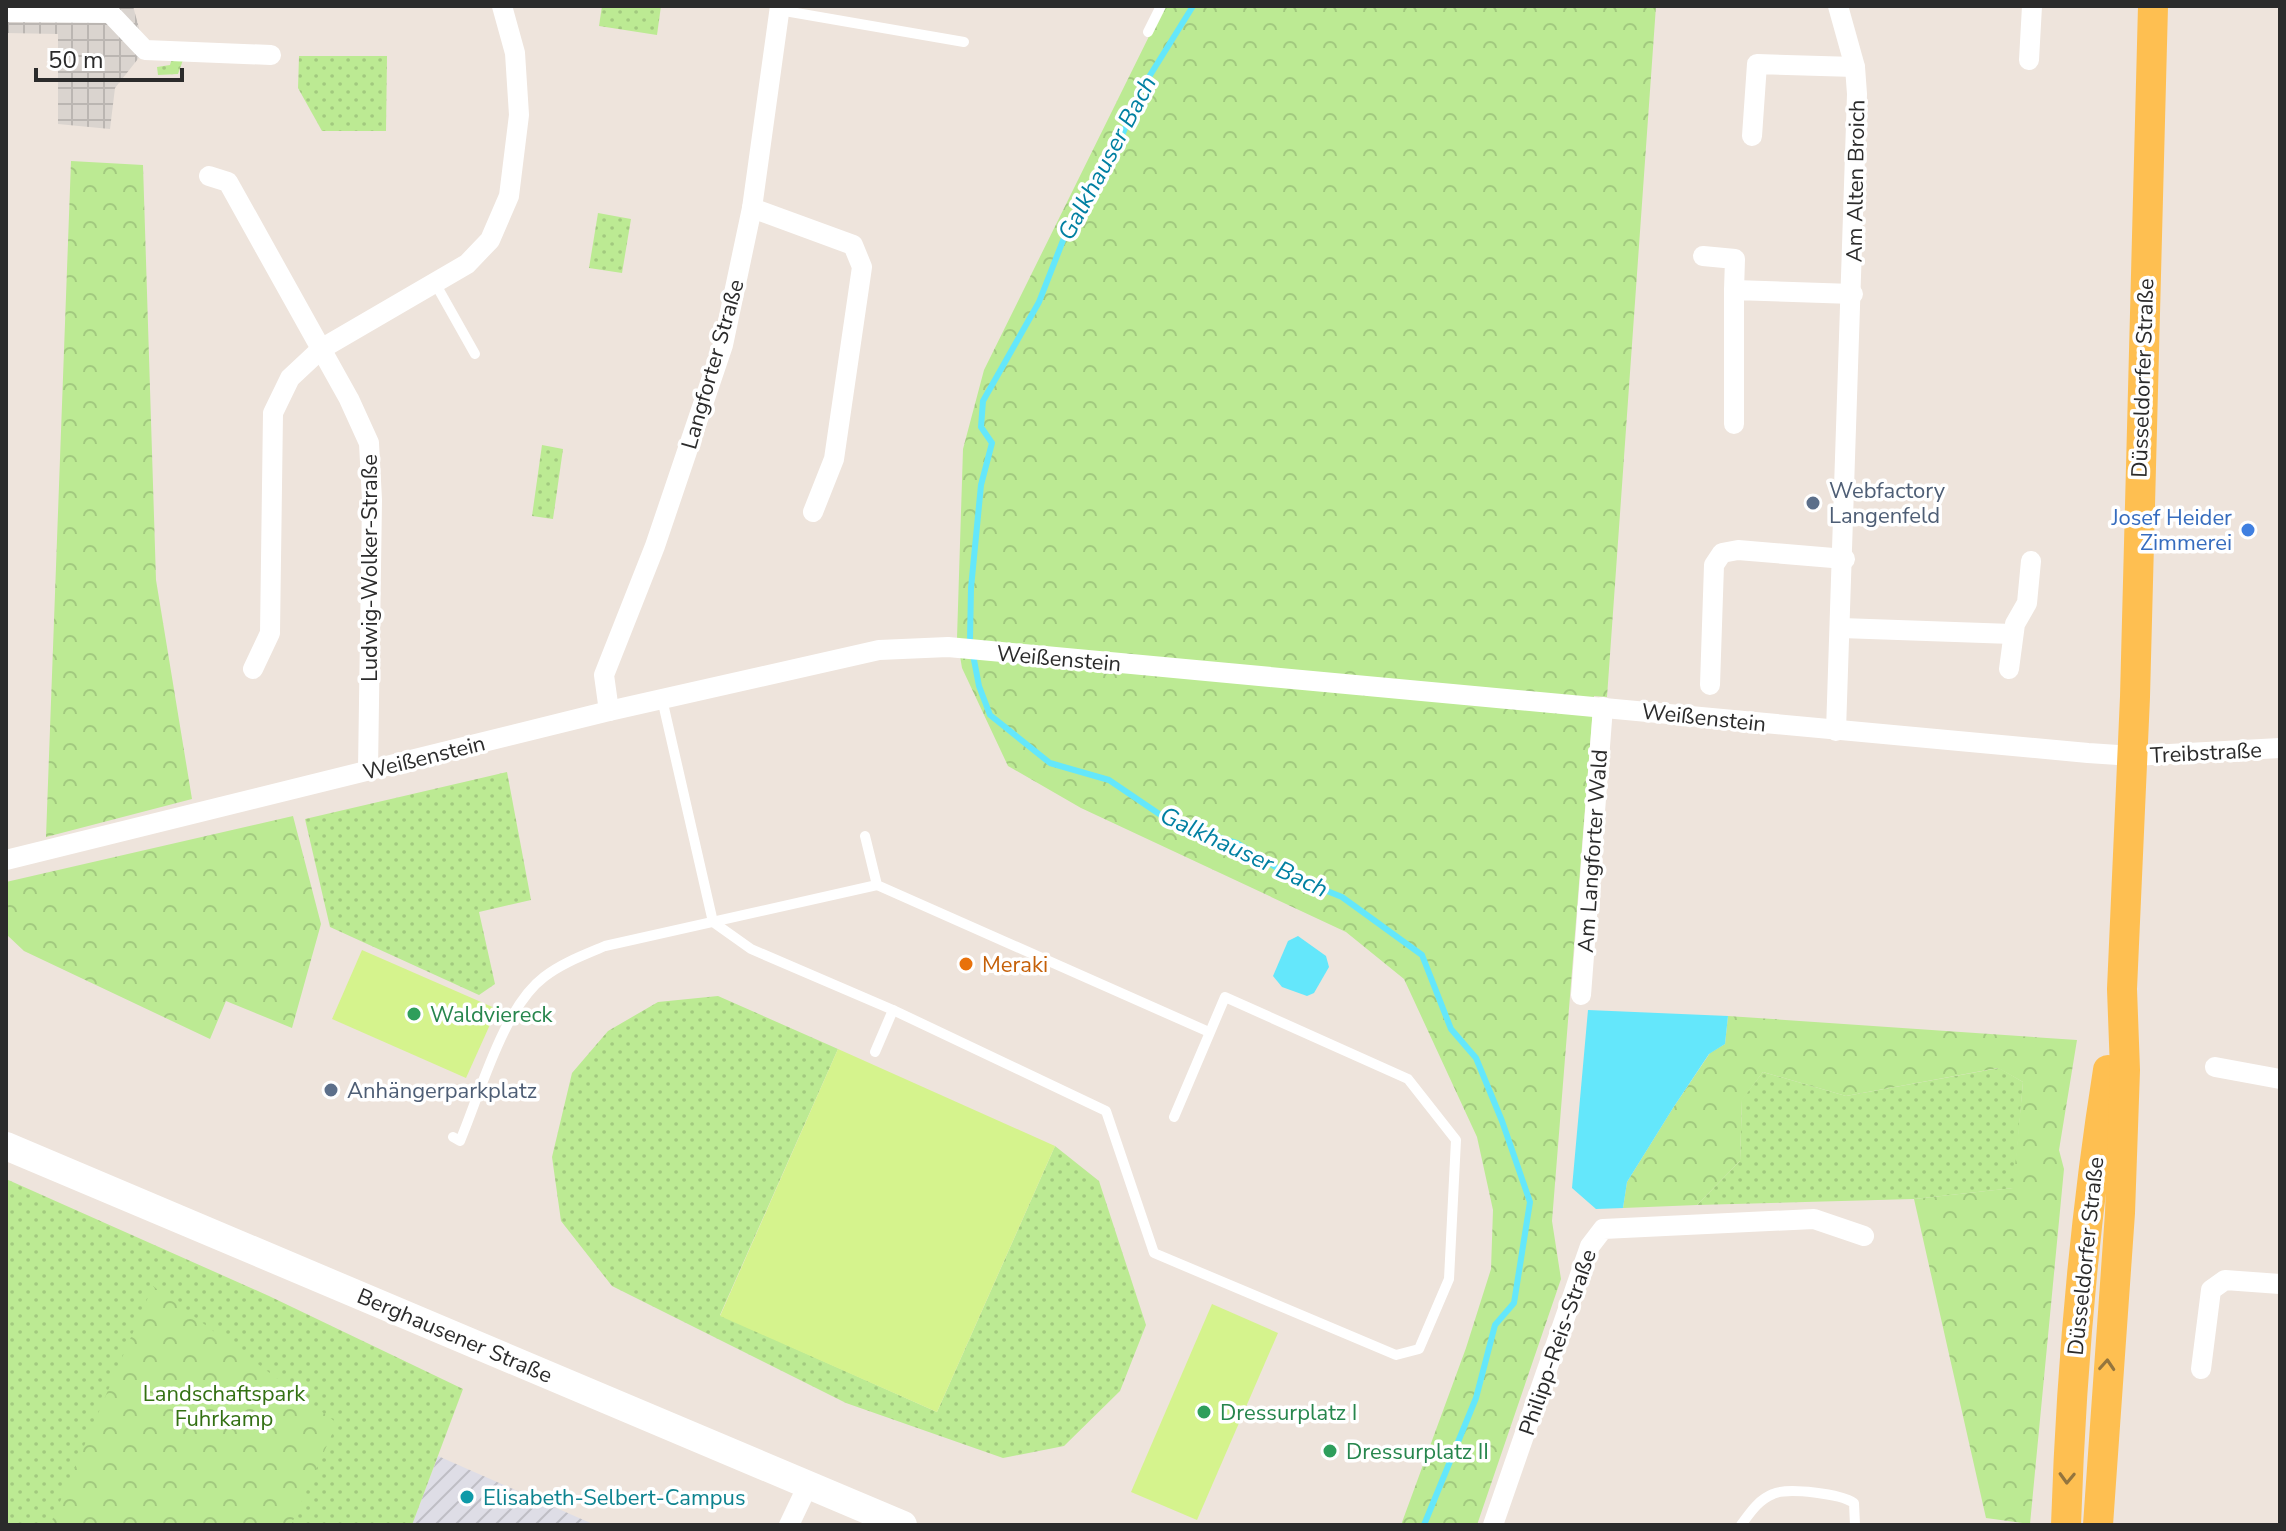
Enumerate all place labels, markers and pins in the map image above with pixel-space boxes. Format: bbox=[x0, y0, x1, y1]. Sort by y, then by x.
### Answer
place label: Webfactory Langenfeld bbox=[1829, 476, 1946, 531]
marker: Webfactory Langenfeld bbox=[1804, 494, 1822, 512]
place label: Josef Heider Zimmerei bbox=[2110, 503, 2232, 558]
marker: Josef Heider Zimmerei bbox=[2239, 521, 2257, 539]
place label: Meraki bbox=[982, 950, 1048, 980]
marker: Meraki bbox=[957, 955, 975, 973]
place label: Waldviereck bbox=[430, 1000, 554, 1030]
marker: Waldviereck bbox=[405, 1005, 423, 1023]
place label: Anhängerparkplatz bbox=[347, 1076, 537, 1106]
marker: Anhängerparkplatz bbox=[322, 1081, 340, 1099]
place label: Dressurplatz I bbox=[1220, 1398, 1357, 1428]
marker: Dressurplatz I bbox=[1195, 1403, 1213, 1421]
place label: Dressurplatz II bbox=[1346, 1437, 1489, 1467]
marker: Dressurplatz II bbox=[1321, 1442, 1339, 1460]
place label: Elisabeth-Selbert-Campus bbox=[483, 1483, 746, 1513]
marker: Elisabeth-Selbert-Campus bbox=[458, 1488, 476, 1506]

